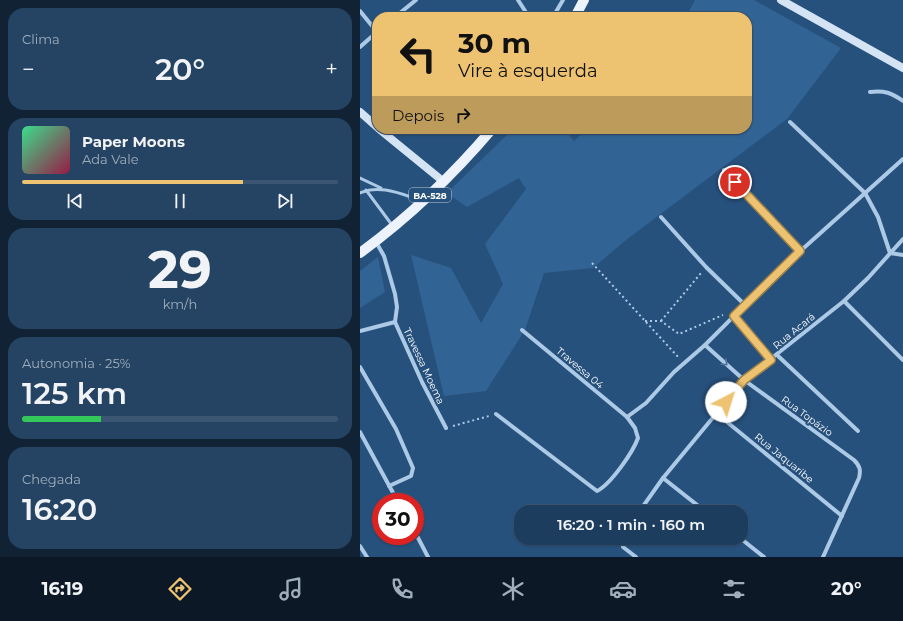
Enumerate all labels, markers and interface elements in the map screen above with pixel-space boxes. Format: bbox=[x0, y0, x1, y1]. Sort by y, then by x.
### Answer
text: 30 m bbox=[458, 26, 531, 60]
icon: left bbox=[392, 28, 444, 80]
text: Clima bbox=[22, 31, 60, 47]
text: 20° bbox=[155, 51, 205, 88]
text: − bbox=[22, 56, 35, 83]
text: + bbox=[325, 56, 338, 83]
text: Vire à esquerda bbox=[458, 60, 598, 82]
icon: right bbox=[452, 104, 474, 126]
text: Depois bbox=[392, 106, 444, 125]
text: Paper Moons bbox=[82, 132, 185, 151]
text: Ada Vale bbox=[82, 151, 139, 167]
pin bbox=[718, 165, 752, 199]
icon: arrive bbox=[724, 171, 746, 193]
road number: BA-528 bbox=[409, 188, 451, 202]
icon: previous bbox=[64, 190, 86, 212]
icon: pause bbox=[169, 190, 191, 212]
icon: next bbox=[274, 190, 296, 212]
text: 29 bbox=[148, 238, 212, 301]
text: km/h bbox=[163, 296, 197, 312]
street label: Rua Acará bbox=[770, 310, 818, 352]
street label: Travessa Moema bbox=[401, 326, 447, 406]
street label: Travessa 04 bbox=[554, 344, 607, 392]
text: Autonomia · 25% bbox=[22, 355, 131, 371]
one-way arrow bbox=[720, 358, 728, 365]
text: 125 km bbox=[22, 375, 127, 412]
position arrow bbox=[705, 381, 747, 423]
street label: Rua Topázio bbox=[779, 393, 835, 439]
street label: Rua Jaquaribe bbox=[752, 430, 816, 486]
text: Chegada bbox=[22, 471, 81, 487]
text: 16:20 bbox=[22, 491, 97, 528]
speed limit sign: 30 bbox=[372, 493, 424, 545]
text: 16:20 · 1 min · 160 m bbox=[557, 515, 705, 534]
icon: directions bbox=[166, 575, 194, 603]
icon: music bbox=[277, 575, 305, 603]
icon: phone bbox=[388, 575, 416, 603]
icon: climate bbox=[499, 575, 527, 603]
icon: car bbox=[609, 575, 637, 603]
icon: filters bbox=[720, 575, 748, 603]
text: 16:19 bbox=[41, 578, 83, 600]
text: 20° bbox=[831, 578, 861, 600]

